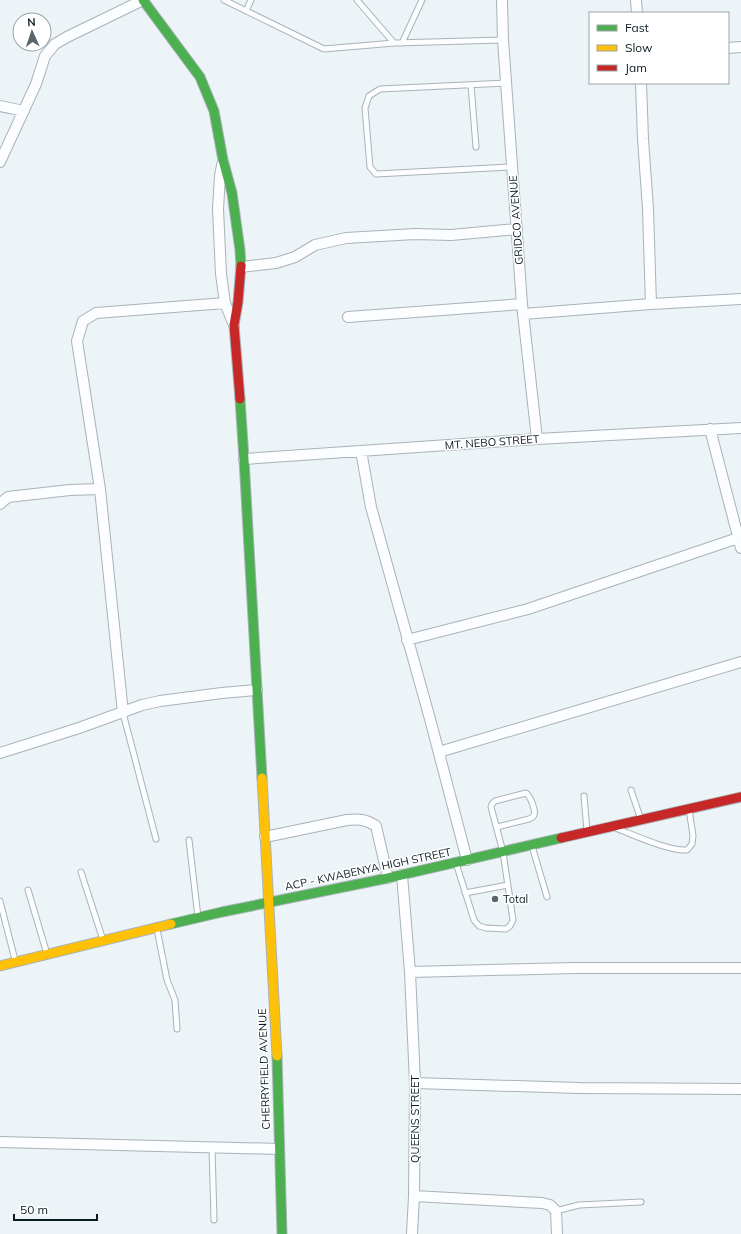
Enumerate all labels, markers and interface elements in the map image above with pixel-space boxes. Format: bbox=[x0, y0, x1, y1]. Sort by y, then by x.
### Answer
north arrow bbox=[12, 12, 52, 52]
legend bbox=[589, 12, 729, 84]
text: N bbox=[27, 15, 36, 29]
text: Fast bbox=[625, 20, 649, 35]
text: Slow bbox=[625, 40, 653, 55]
text: Jam bbox=[625, 60, 647, 75]
street label: GRIDCO AVENUE bbox=[506, 175, 526, 265]
street label: MT. NEBO STREET bbox=[444, 432, 540, 452]
street label: ACP - KWABENYA HIGH STREET bbox=[284, 844, 453, 893]
place label: Total bbox=[503, 892, 528, 906]
marker: Total bbox=[490, 894, 500, 904]
street label: CHERRYFIELD AVENUE bbox=[255, 1008, 273, 1130]
street label: QUEENS STREET bbox=[408, 1075, 422, 1163]
scale bar bbox=[14, 1196, 97, 1222]
text: 50 m bbox=[20, 1202, 48, 1217]

